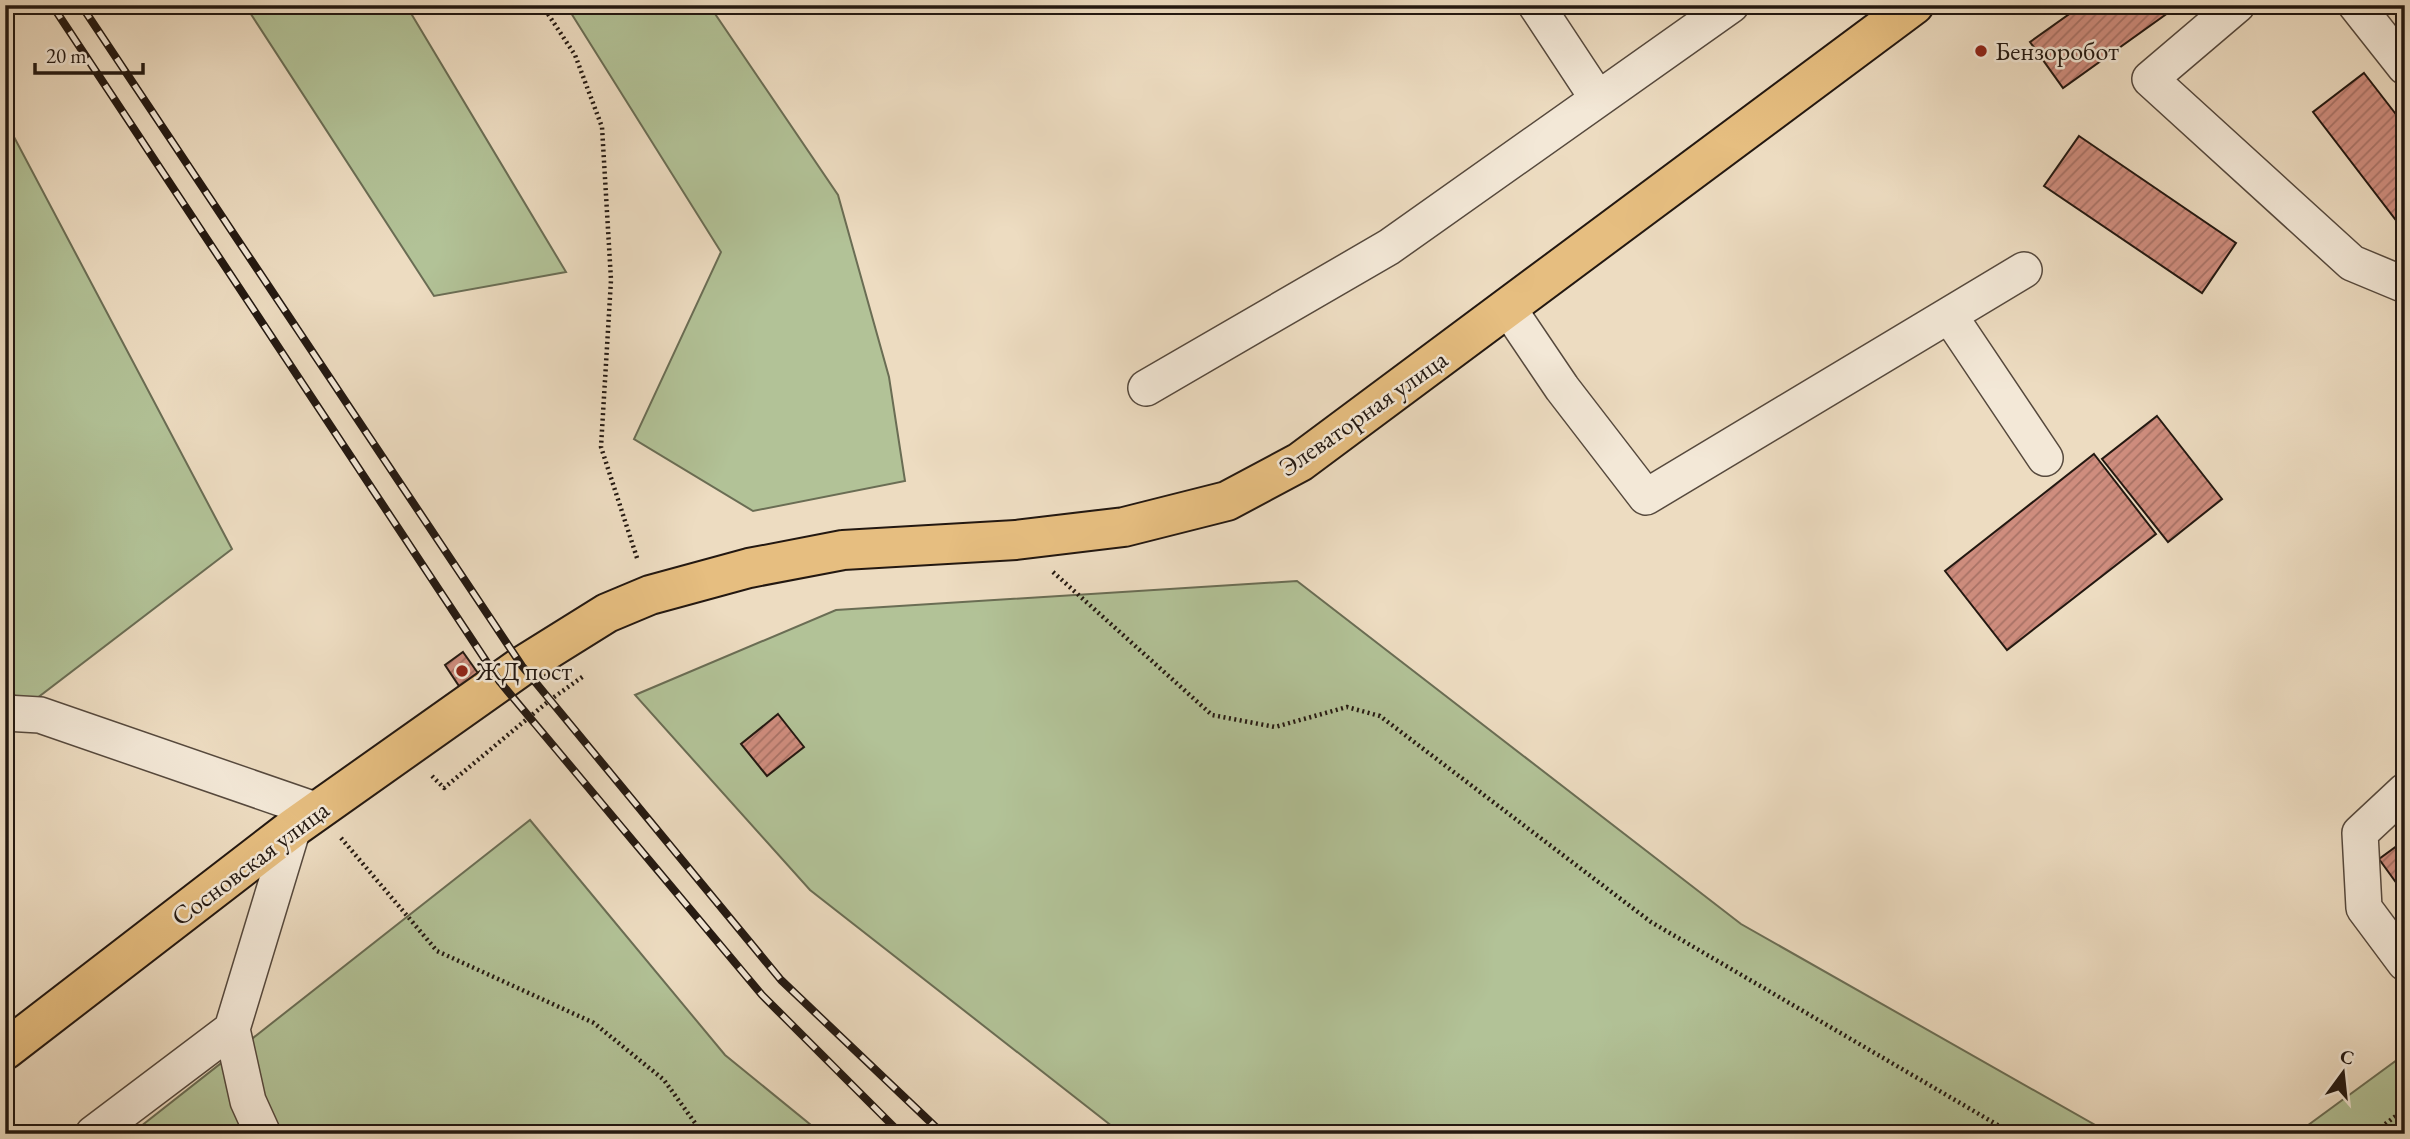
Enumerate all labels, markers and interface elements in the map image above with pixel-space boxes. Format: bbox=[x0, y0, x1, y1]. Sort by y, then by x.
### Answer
scale bar bbox=[35, 32, 144, 76]
place label: Бензоробот bbox=[1995, 34, 2119, 68]
text: 20 m bbox=[46, 42, 87, 69]
marker: Бензоробот bbox=[1973, 43, 1989, 59]
street label: Элеваторная улица bbox=[1272, 342, 1455, 484]
place label: ЖД пост bbox=[475, 654, 573, 688]
marker: ЖД пост bbox=[454, 663, 470, 679]
street label: Сосновская улица bbox=[164, 792, 336, 933]
north arrow bbox=[2308, 1038, 2378, 1108]
text: С bbox=[2338, 1043, 2357, 1071]

